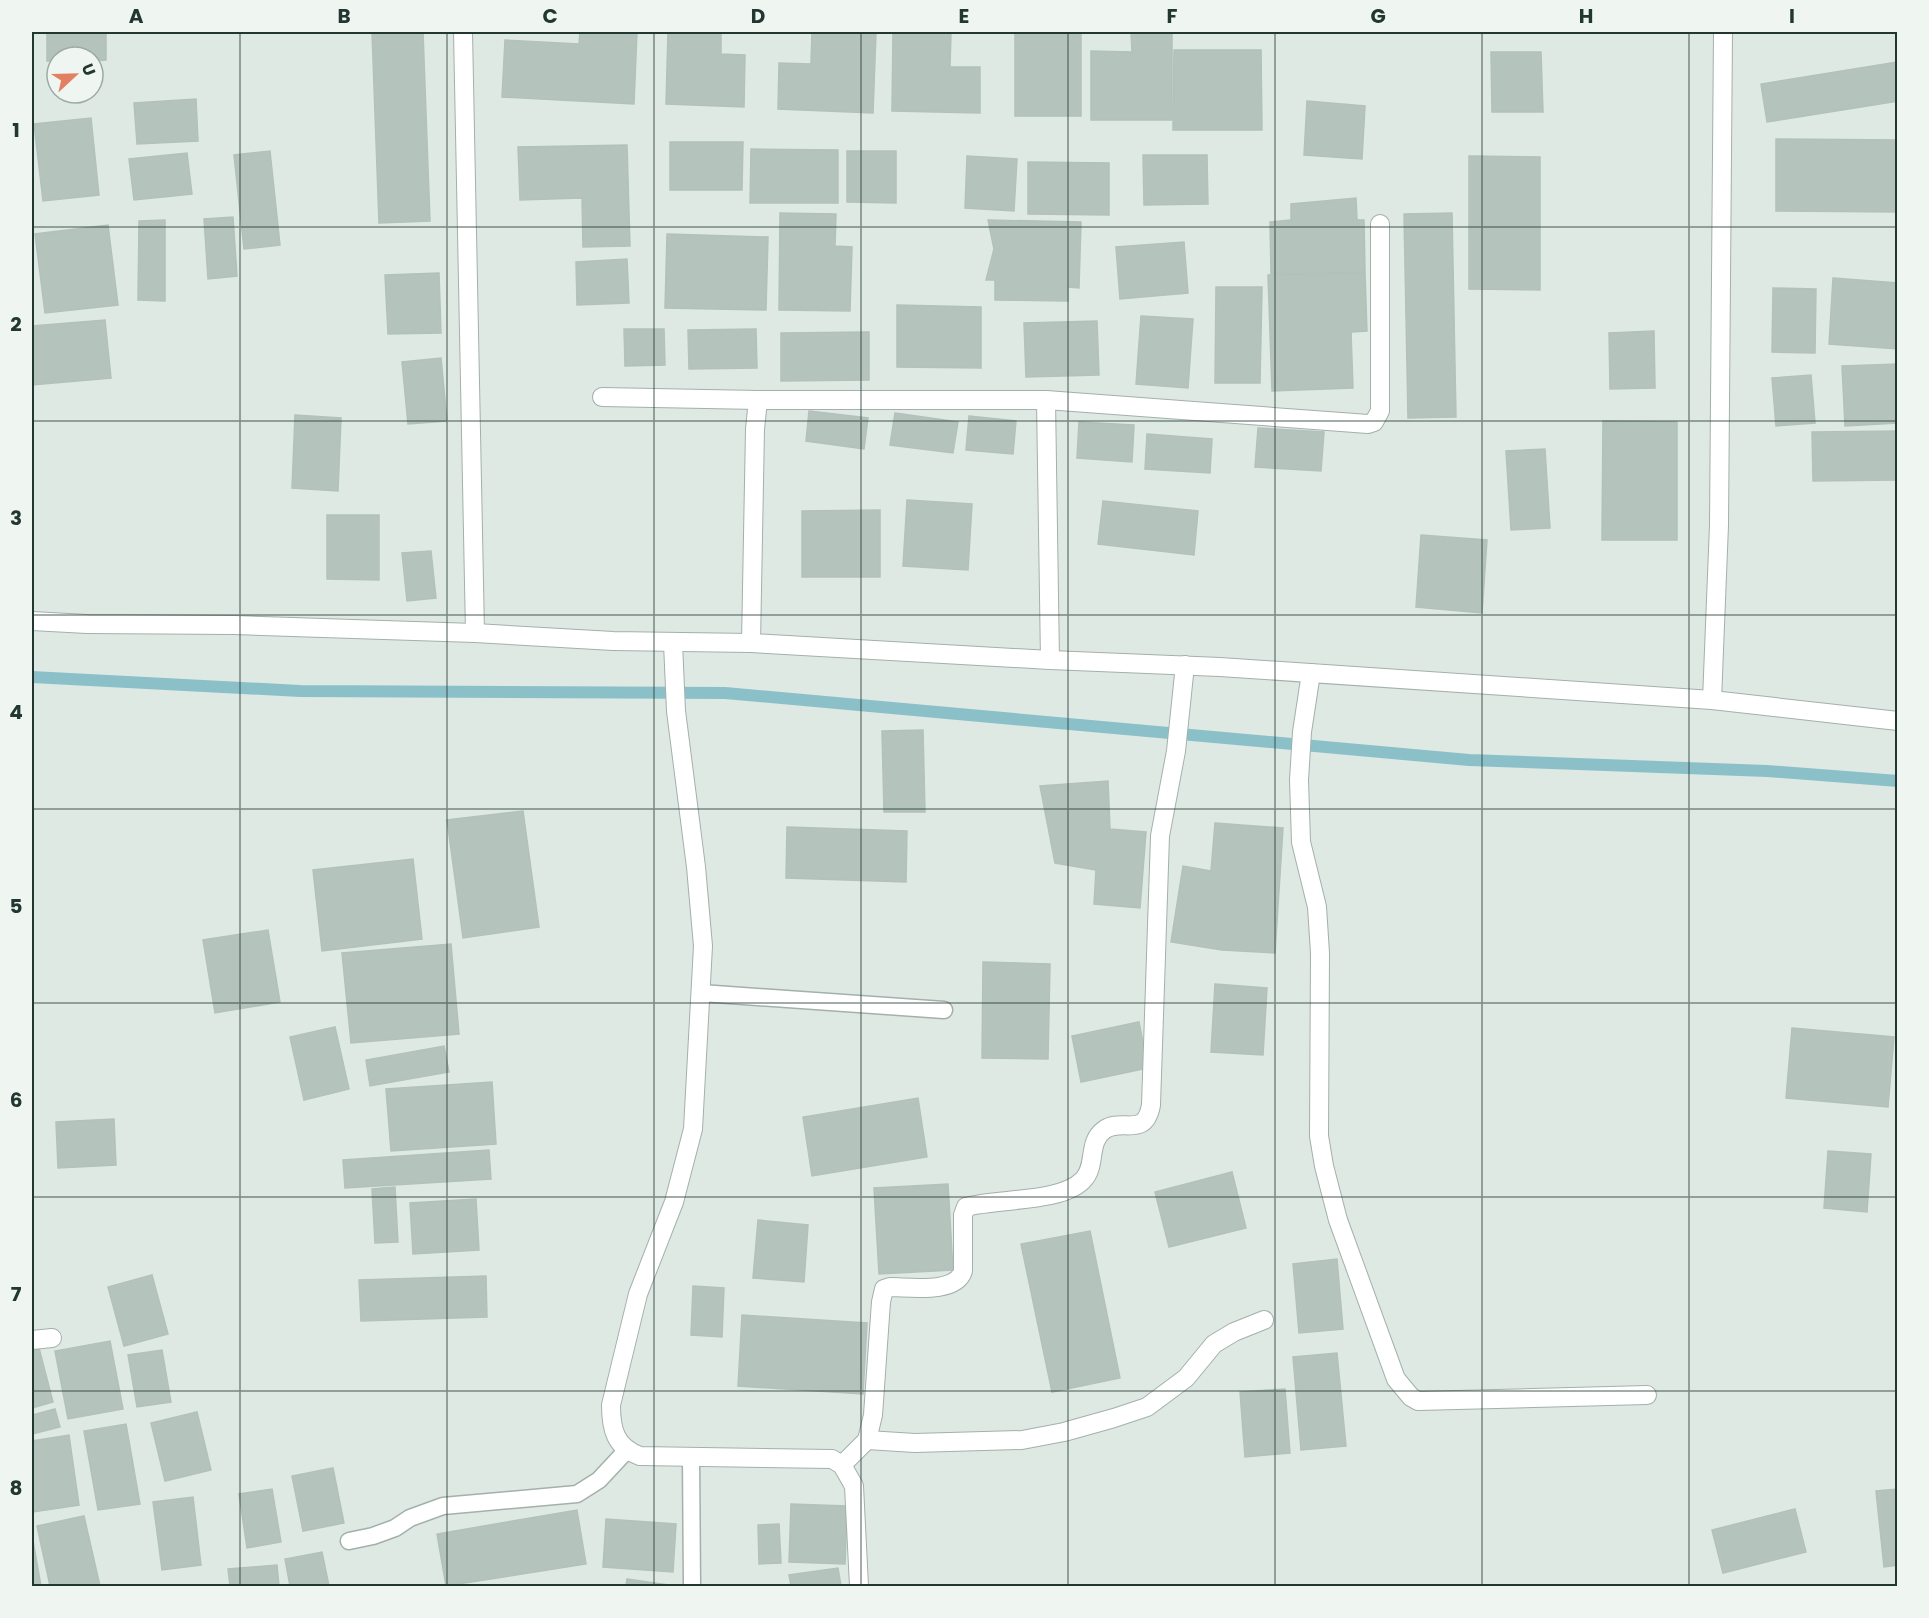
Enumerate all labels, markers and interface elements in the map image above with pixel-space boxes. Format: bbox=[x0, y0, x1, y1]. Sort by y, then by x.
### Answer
text: A bbox=[129, 2, 144, 30]
text: B bbox=[337, 2, 351, 30]
text: C bbox=[542, 2, 558, 30]
text: D bbox=[751, 2, 765, 30]
text: E bbox=[959, 2, 969, 30]
text: F bbox=[1167, 2, 1178, 30]
text: G bbox=[1370, 2, 1386, 30]
text: H bbox=[1579, 2, 1593, 30]
text: I bbox=[1789, 2, 1795, 30]
north arrow bbox=[45, 45, 105, 105]
text: U bbox=[76, 60, 101, 79]
text: 1 bbox=[12, 116, 20, 144]
text: 2 bbox=[10, 310, 22, 338]
text: 3 bbox=[10, 504, 22, 532]
text: 4 bbox=[9, 698, 23, 726]
text: 5 bbox=[10, 892, 23, 920]
text: 6 bbox=[10, 1086, 22, 1114]
text: 7 bbox=[11, 1280, 22, 1308]
text: 8 bbox=[10, 1474, 22, 1502]

